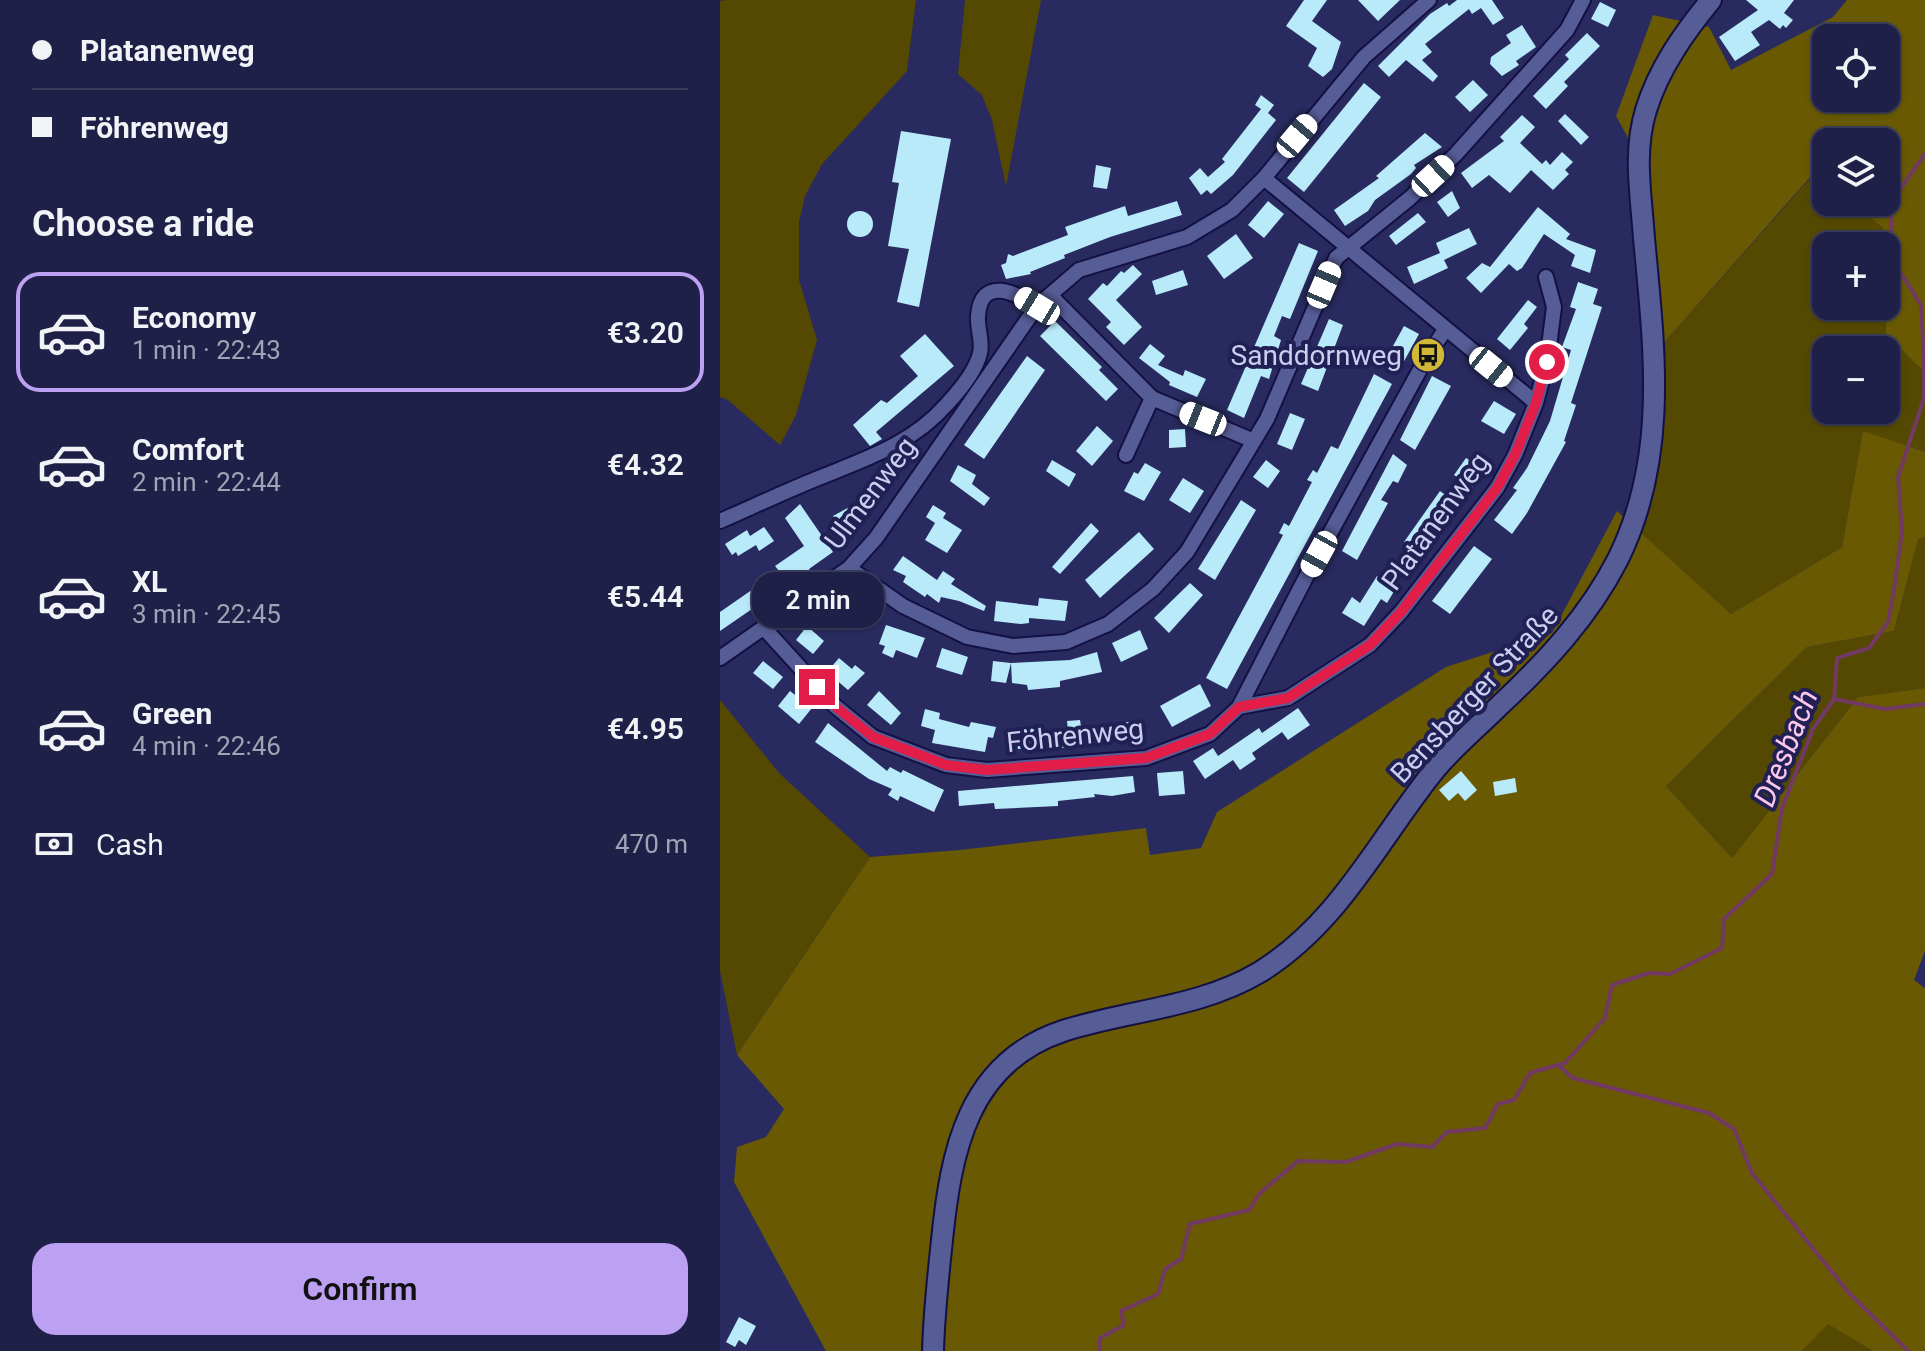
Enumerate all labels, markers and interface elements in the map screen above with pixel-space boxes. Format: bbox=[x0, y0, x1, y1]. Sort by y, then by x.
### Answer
map controls bbox=[1812, 24, 1900, 424]
button: locate bbox=[1812, 24, 1900, 112]
text: Platanenweg bbox=[80, 33, 255, 68]
text: Föhrenweg bbox=[80, 110, 229, 145]
car bbox=[1272, 110, 1322, 162]
button: layers bbox=[1812, 128, 1900, 216]
car bbox=[1407, 151, 1459, 201]
text: Choose a ride bbox=[32, 203, 254, 245]
button: + bbox=[1812, 232, 1900, 320]
car bbox=[1304, 258, 1344, 312]
car bbox=[1010, 283, 1064, 329]
icon: car bbox=[36, 296, 108, 368]
text: Economy bbox=[132, 300, 256, 335]
text: €3.20 bbox=[607, 315, 684, 350]
text: 1 min · 22:43 bbox=[132, 335, 281, 365]
bus stop icon: Sanddornweg bbox=[1409, 336, 1447, 374]
button: − bbox=[1812, 336, 1900, 424]
place label: Sanddornweg bbox=[1231, 339, 1402, 372]
car bbox=[1465, 343, 1517, 391]
route start bbox=[1529, 344, 1565, 380]
car bbox=[1176, 399, 1230, 439]
icon: car bbox=[36, 428, 108, 500]
street label: Ulmenweg bbox=[818, 431, 923, 556]
text: Comfort bbox=[132, 432, 244, 467]
street label: Platanenweg bbox=[1375, 446, 1496, 596]
text: €4.32 bbox=[607, 447, 684, 482]
text: 2 min · 22:44 bbox=[132, 467, 281, 497]
car bbox=[1297, 527, 1341, 581]
icon: car bbox=[36, 560, 108, 632]
text: XL bbox=[132, 564, 167, 599]
callout: 2 min bbox=[751, 571, 883, 627]
text: €5.44 bbox=[607, 579, 684, 614]
text: 2 min bbox=[785, 585, 851, 615]
text: 3 min · 22:45 bbox=[132, 599, 281, 629]
street label: Bensberger Straße bbox=[1384, 599, 1565, 790]
route end bbox=[799, 669, 835, 705]
water label: Dresbach bbox=[1746, 684, 1825, 811]
icon: car bbox=[36, 692, 108, 764]
text: Green bbox=[132, 696, 212, 731]
text: €4.95 bbox=[607, 711, 684, 746]
street label: Föhrenweg bbox=[1005, 712, 1145, 759]
text: 4 min · 22:46 bbox=[132, 731, 281, 761]
icon: cash bbox=[32, 822, 76, 866]
text: Cash bbox=[96, 827, 164, 862]
text: 470 m bbox=[615, 829, 688, 859]
button: Confirm bbox=[32, 1243, 688, 1335]

